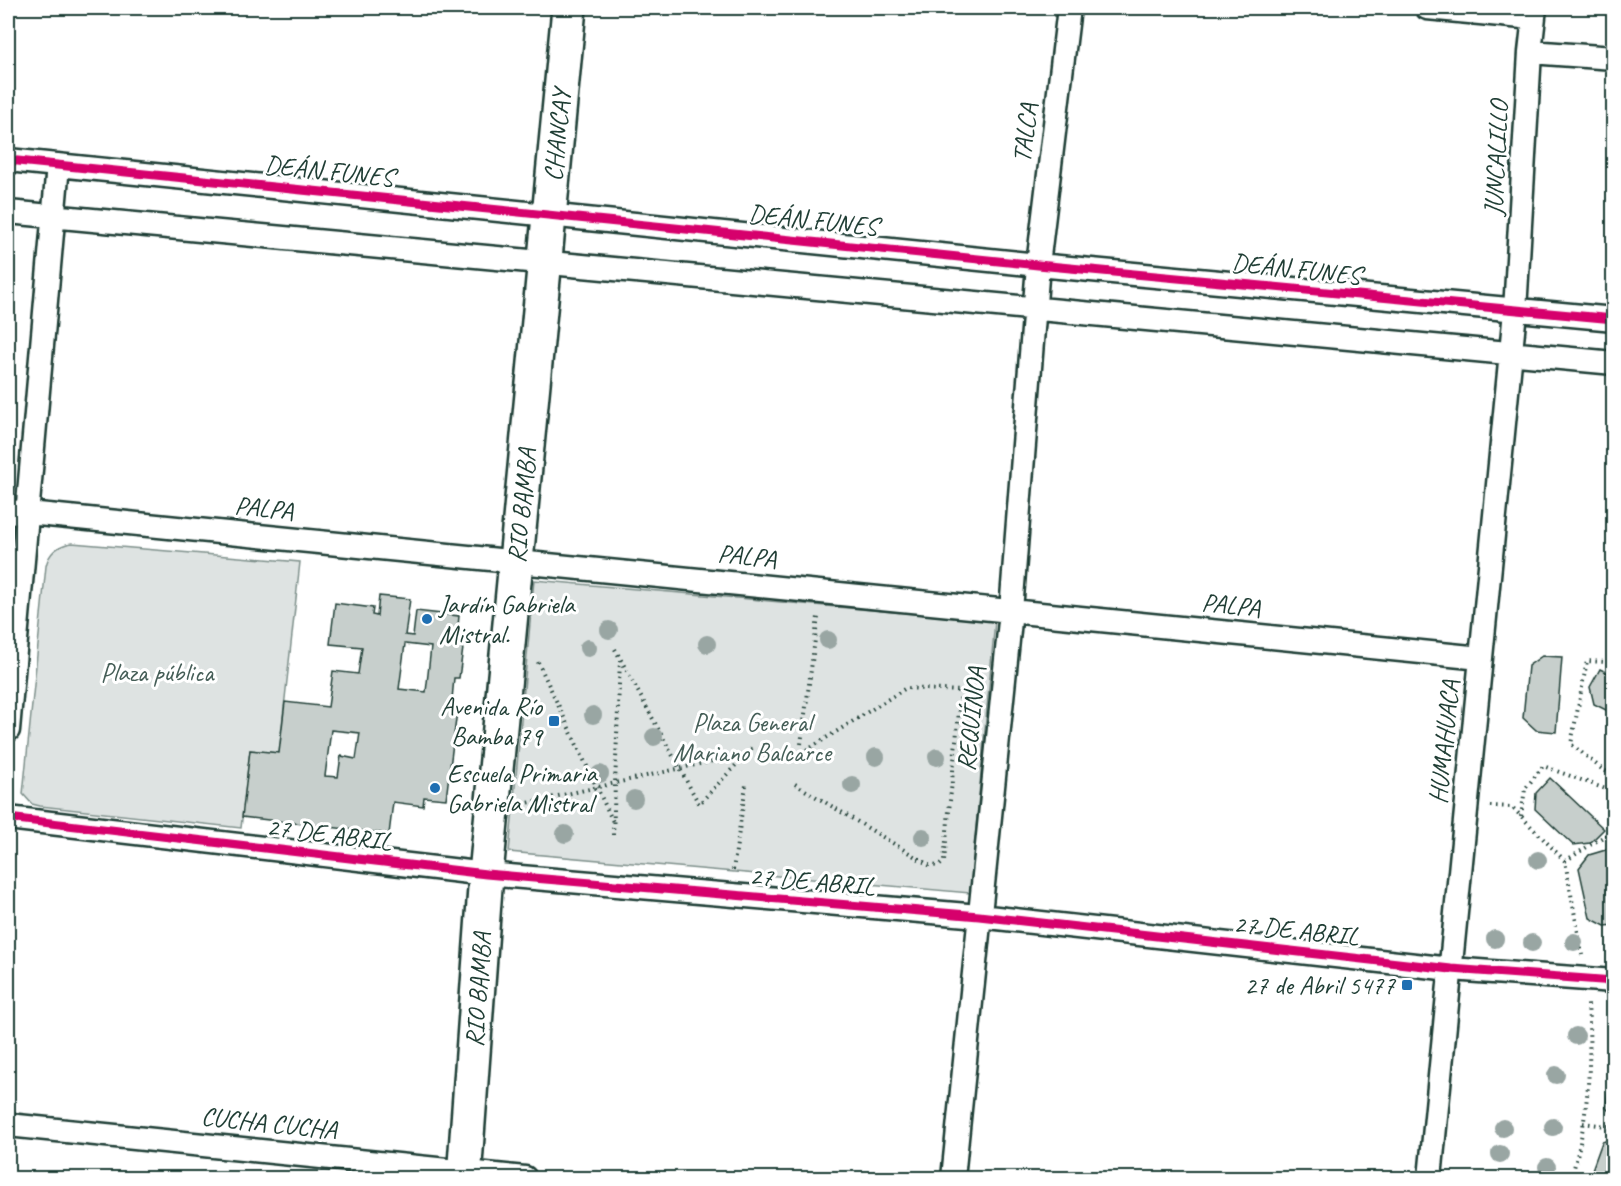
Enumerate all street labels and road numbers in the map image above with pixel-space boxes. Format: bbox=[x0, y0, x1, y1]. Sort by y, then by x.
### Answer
street label: CHANCAY bbox=[536, 84, 578, 183]
street label: JUNCALILLO bbox=[1476, 97, 1516, 218]
street label: TALCA bbox=[1005, 101, 1045, 164]
street label: DEÁN FUNES bbox=[263, 148, 400, 195]
street label: DEÁN FUNES bbox=[747, 197, 884, 244]
street label: DEÁN FUNES bbox=[1230, 246, 1367, 293]
street label: RIO BAMBA bbox=[499, 445, 543, 564]
street label: PALPA bbox=[233, 489, 296, 528]
street label: PALPA bbox=[716, 537, 779, 576]
street label: PALPA bbox=[1200, 586, 1263, 625]
street label: REQUÍNOA bbox=[949, 664, 993, 773]
street label: HUMAHUACA bbox=[1421, 678, 1467, 805]
street label: 27 DE ABRIL bbox=[265, 810, 394, 858]
street label: 27 DE ABRIL bbox=[748, 859, 877, 903]
street label: 27 DE ABRIL bbox=[1232, 907, 1361, 953]
street label: RIO BAMBA bbox=[457, 929, 498, 1048]
street label: CUCHA CUCHA bbox=[200, 1099, 340, 1147]

